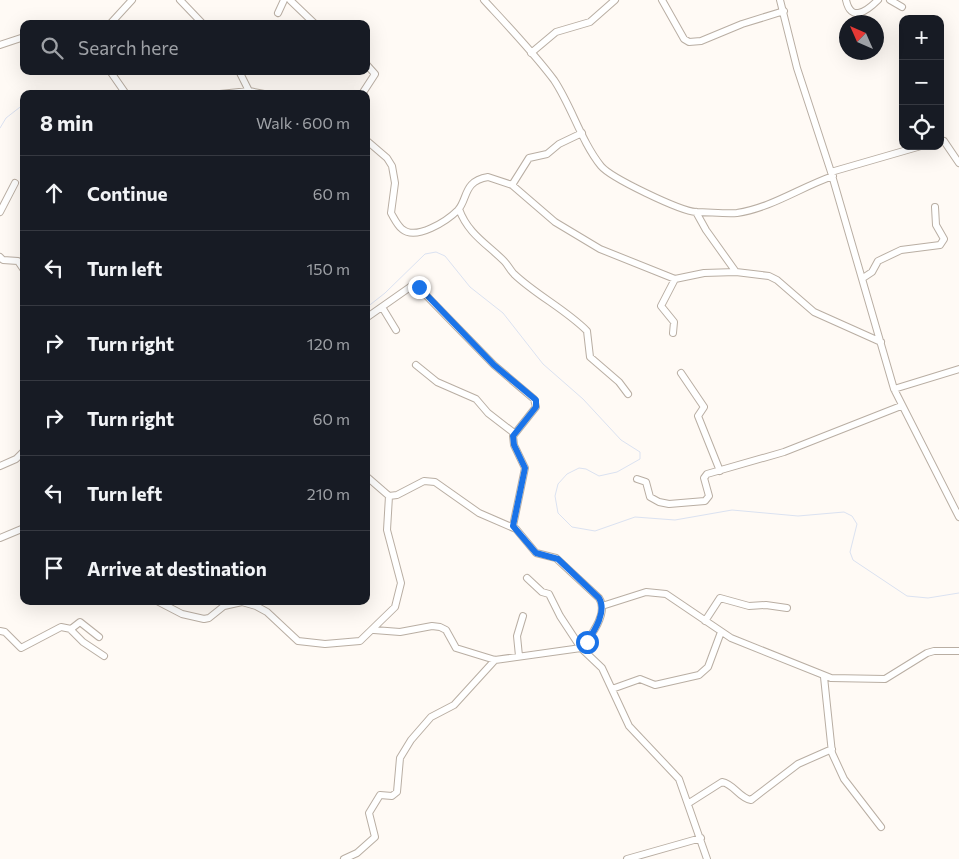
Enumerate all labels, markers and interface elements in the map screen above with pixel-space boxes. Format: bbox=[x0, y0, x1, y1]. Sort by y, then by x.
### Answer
north arrow bbox=[839, 15, 884, 60]
map controls bbox=[899, 15, 944, 150]
button: + bbox=[899, 15, 944, 60]
search box bbox=[20, 20, 370, 75]
icon: search bbox=[38, 34, 66, 62]
text: Search here bbox=[78, 36, 178, 59]
button: − bbox=[899, 60, 944, 105]
button: locate bbox=[899, 105, 944, 150]
text: 8 min bbox=[40, 110, 93, 135]
text: Walk · 600 m bbox=[256, 113, 350, 132]
icon: ahead bbox=[40, 179, 68, 207]
text: Continue bbox=[87, 182, 167, 205]
text: 60 m bbox=[313, 184, 350, 203]
icon: left bbox=[40, 254, 68, 282]
text: Turn left bbox=[87, 257, 162, 280]
text: 150 m bbox=[307, 259, 350, 278]
route end bbox=[408, 276, 431, 299]
icon: right bbox=[40, 329, 68, 357]
text: Turn right bbox=[87, 332, 174, 355]
text: 120 m bbox=[307, 334, 350, 353]
icon: right bbox=[40, 404, 68, 432]
text: Turn right bbox=[87, 407, 174, 430]
text: 60 m bbox=[313, 409, 350, 428]
icon: left bbox=[40, 479, 68, 507]
text: Turn left bbox=[87, 482, 162, 505]
text: 210 m bbox=[307, 484, 350, 503]
icon: arrive bbox=[40, 554, 68, 582]
text: Arrive at destination bbox=[87, 557, 267, 580]
route start bbox=[576, 631, 599, 654]

